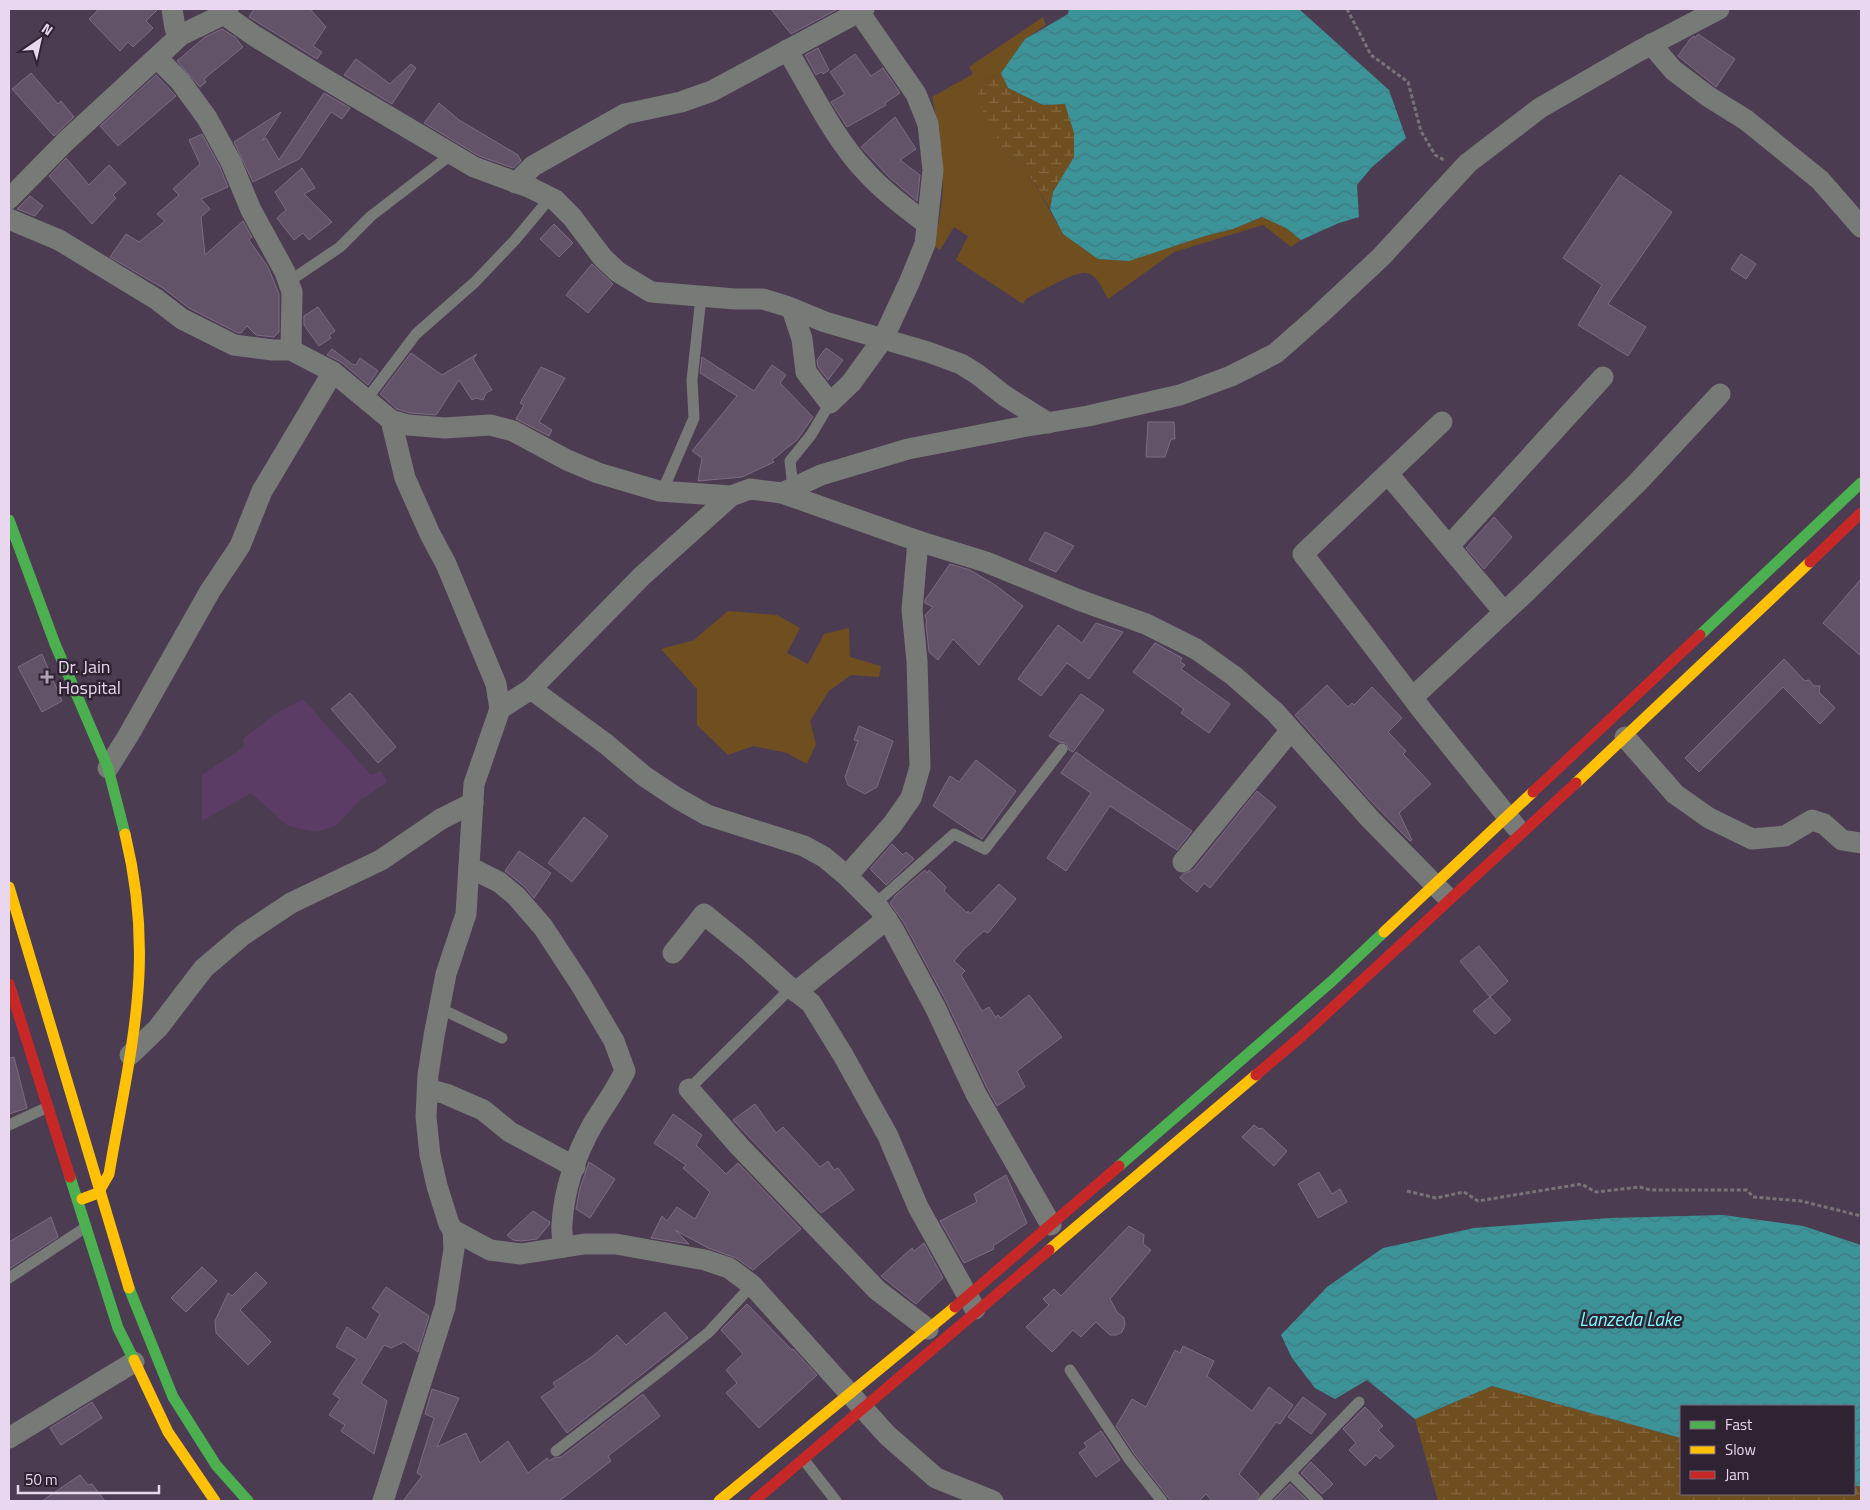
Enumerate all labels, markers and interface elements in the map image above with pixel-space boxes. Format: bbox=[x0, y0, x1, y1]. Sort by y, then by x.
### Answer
north arrow bbox=[15, 15, 65, 65]
text: N bbox=[38, 17, 57, 40]
place label: Dr. Jain Hospital bbox=[58, 653, 121, 701]
marker: Dr. Jain Hospital bbox=[40, 670, 54, 684]
water label: Lanzeda Lake bbox=[1579, 1304, 1682, 1333]
legend bbox=[1680, 1405, 1855, 1495]
text: Fast bbox=[1725, 1413, 1753, 1436]
text: Slow bbox=[1725, 1438, 1756, 1461]
scale bar bbox=[18, 1462, 159, 1494]
text: Jam bbox=[1725, 1463, 1749, 1486]
text: 50 m bbox=[25, 1468, 58, 1491]

